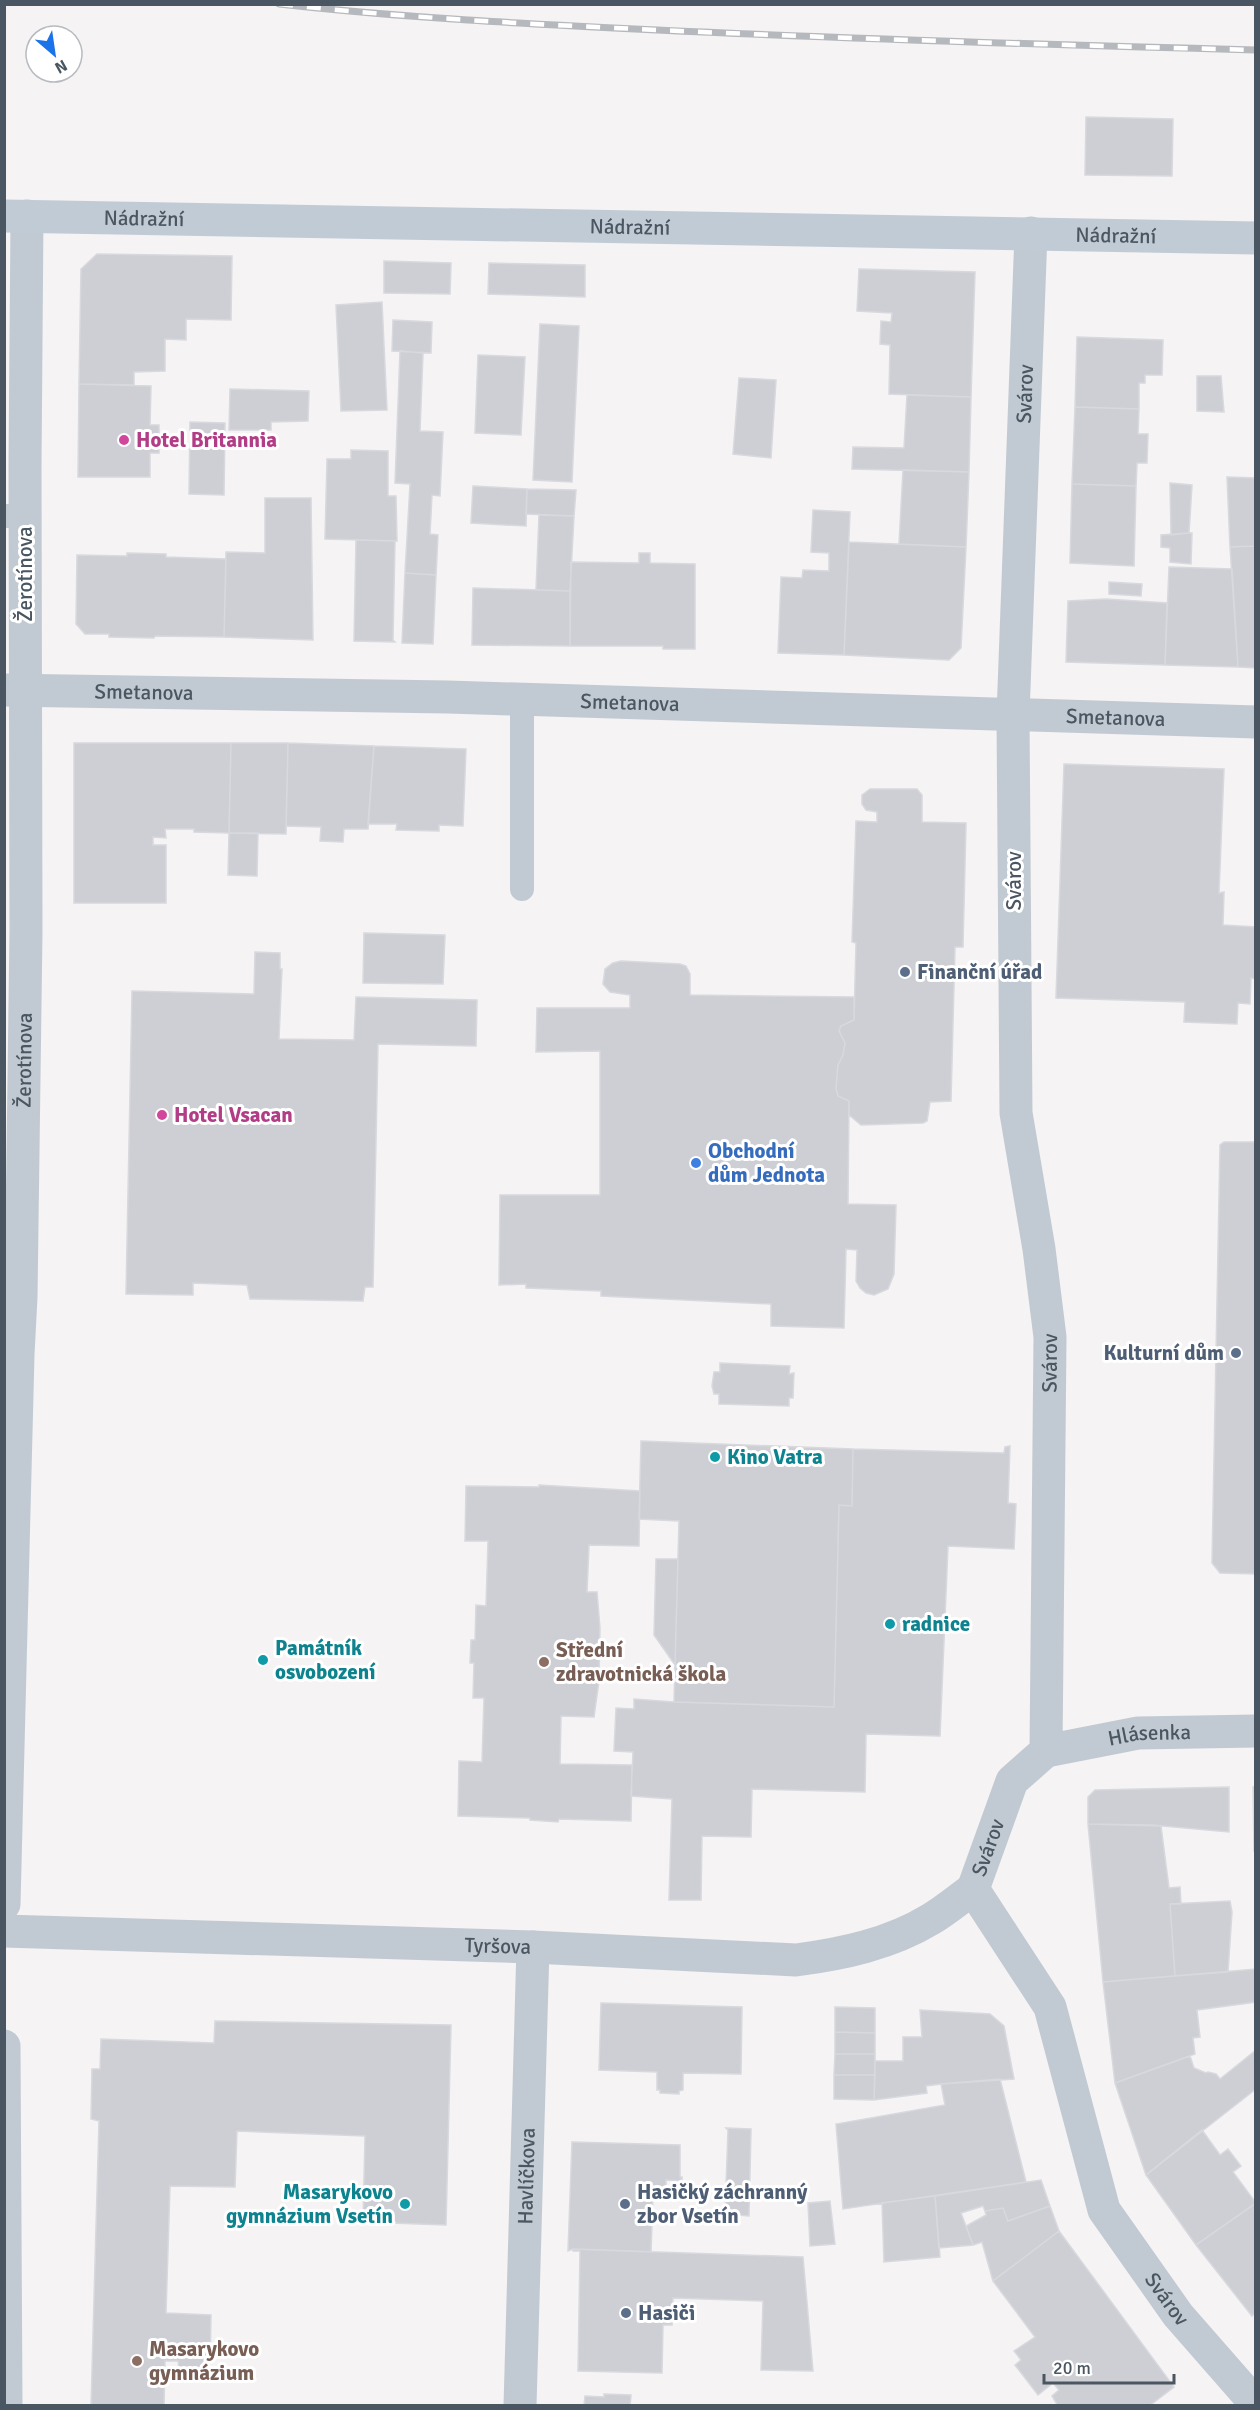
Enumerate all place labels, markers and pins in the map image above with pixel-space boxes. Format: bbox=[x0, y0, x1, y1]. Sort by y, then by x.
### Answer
place label: Hotel Britannia bbox=[136, 427, 277, 453]
marker: Hotel Britannia bbox=[117, 433, 131, 447]
place label: Finanční úřad bbox=[917, 959, 1042, 985]
marker: Finanční úřad bbox=[898, 965, 912, 979]
place label: Hotel Vsacan bbox=[174, 1102, 293, 1128]
marker: Hotel Vsacan bbox=[155, 1108, 169, 1122]
place label: Obchodní dům Jednota bbox=[708, 1138, 825, 1188]
marker: Obchodní dům Jednota bbox=[689, 1156, 703, 1170]
place label: Kulturní dům bbox=[1104, 1340, 1224, 1366]
marker: Kulturní dům bbox=[1229, 1346, 1243, 1360]
place label: Kino Vatra bbox=[727, 1444, 823, 1470]
marker: Kino Vatra bbox=[708, 1450, 722, 1464]
place label: radnice bbox=[902, 1611, 970, 1637]
marker: radnice bbox=[883, 1617, 897, 1631]
place label: Památník osvobození bbox=[275, 1635, 376, 1685]
place label: Střední zdravotnická škola bbox=[556, 1637, 727, 1687]
marker: Památník osvobození bbox=[256, 1653, 270, 1667]
marker: Střední zdravotnická škola bbox=[537, 1655, 551, 1669]
place label: Masarykovo gymnázium Vsetín bbox=[226, 2179, 393, 2229]
place label: Hasičký záchranný zbor Vsetín bbox=[637, 2179, 808, 2229]
marker: Masarykovo gymnázium Vsetín bbox=[398, 2197, 412, 2211]
marker: Hasičký záchranný zbor Vsetín bbox=[618, 2197, 632, 2211]
place label: Hasiči bbox=[638, 2300, 695, 2326]
marker: Hasiči bbox=[619, 2306, 633, 2320]
place label: Masarykovo gymnázium bbox=[149, 2336, 259, 2386]
marker: Masarykovo gymnázium bbox=[130, 2354, 144, 2368]

